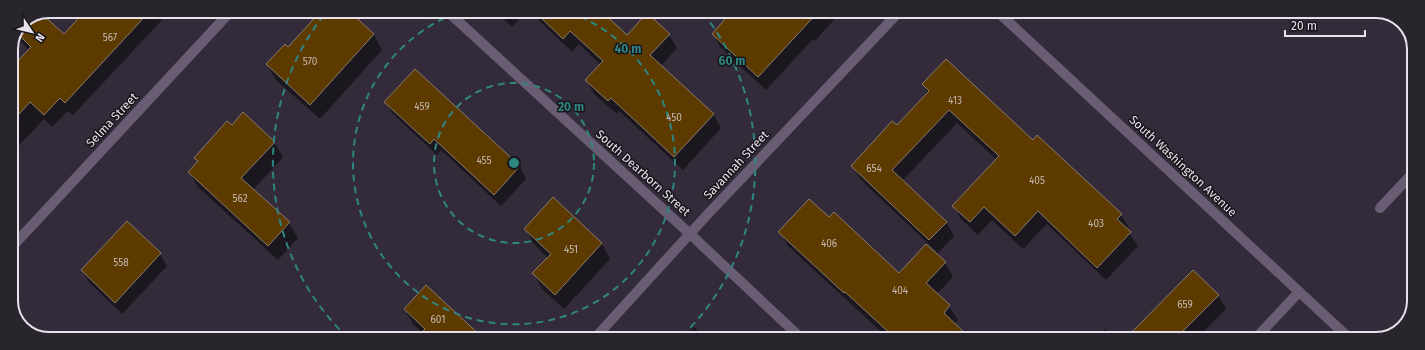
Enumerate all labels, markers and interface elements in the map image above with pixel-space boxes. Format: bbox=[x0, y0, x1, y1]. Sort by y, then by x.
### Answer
north arrow bbox=[12, 12, 52, 52]
scale bar bbox=[1285, 12, 1365, 38]
text: 20 m bbox=[1291, 19, 1317, 33]
text: N bbox=[32, 31, 47, 44]
house number: 567 bbox=[103, 32, 118, 44]
text: 40 m bbox=[615, 42, 641, 56]
text: 60 m bbox=[719, 54, 745, 68]
house number: 570 bbox=[303, 56, 318, 68]
street label: Selma Street bbox=[83, 89, 141, 150]
house number: 413 bbox=[948, 95, 962, 107]
text: 20 m bbox=[558, 100, 584, 114]
house number: 459 bbox=[414, 101, 430, 113]
house number: 450 bbox=[666, 112, 682, 124]
street label: South Washington Avenue bbox=[1126, 113, 1240, 219]
street label: South Dearborn Street bbox=[593, 127, 693, 219]
street label: Savannah Street bbox=[701, 127, 772, 202]
house number: 455 bbox=[476, 155, 492, 167]
centre of rings bbox=[507, 156, 521, 170]
house number: 654 bbox=[866, 163, 882, 175]
house number: 405 bbox=[1029, 175, 1045, 187]
house number: 562 bbox=[232, 193, 248, 205]
house number: 403 bbox=[1088, 218, 1104, 230]
house number: 406 bbox=[821, 238, 837, 250]
house number: 451 bbox=[564, 244, 578, 256]
house number: 558 bbox=[113, 257, 129, 269]
house number: 404 bbox=[892, 285, 909, 297]
house number: 659 bbox=[1177, 299, 1193, 311]
house number: 601 bbox=[431, 314, 446, 326]

